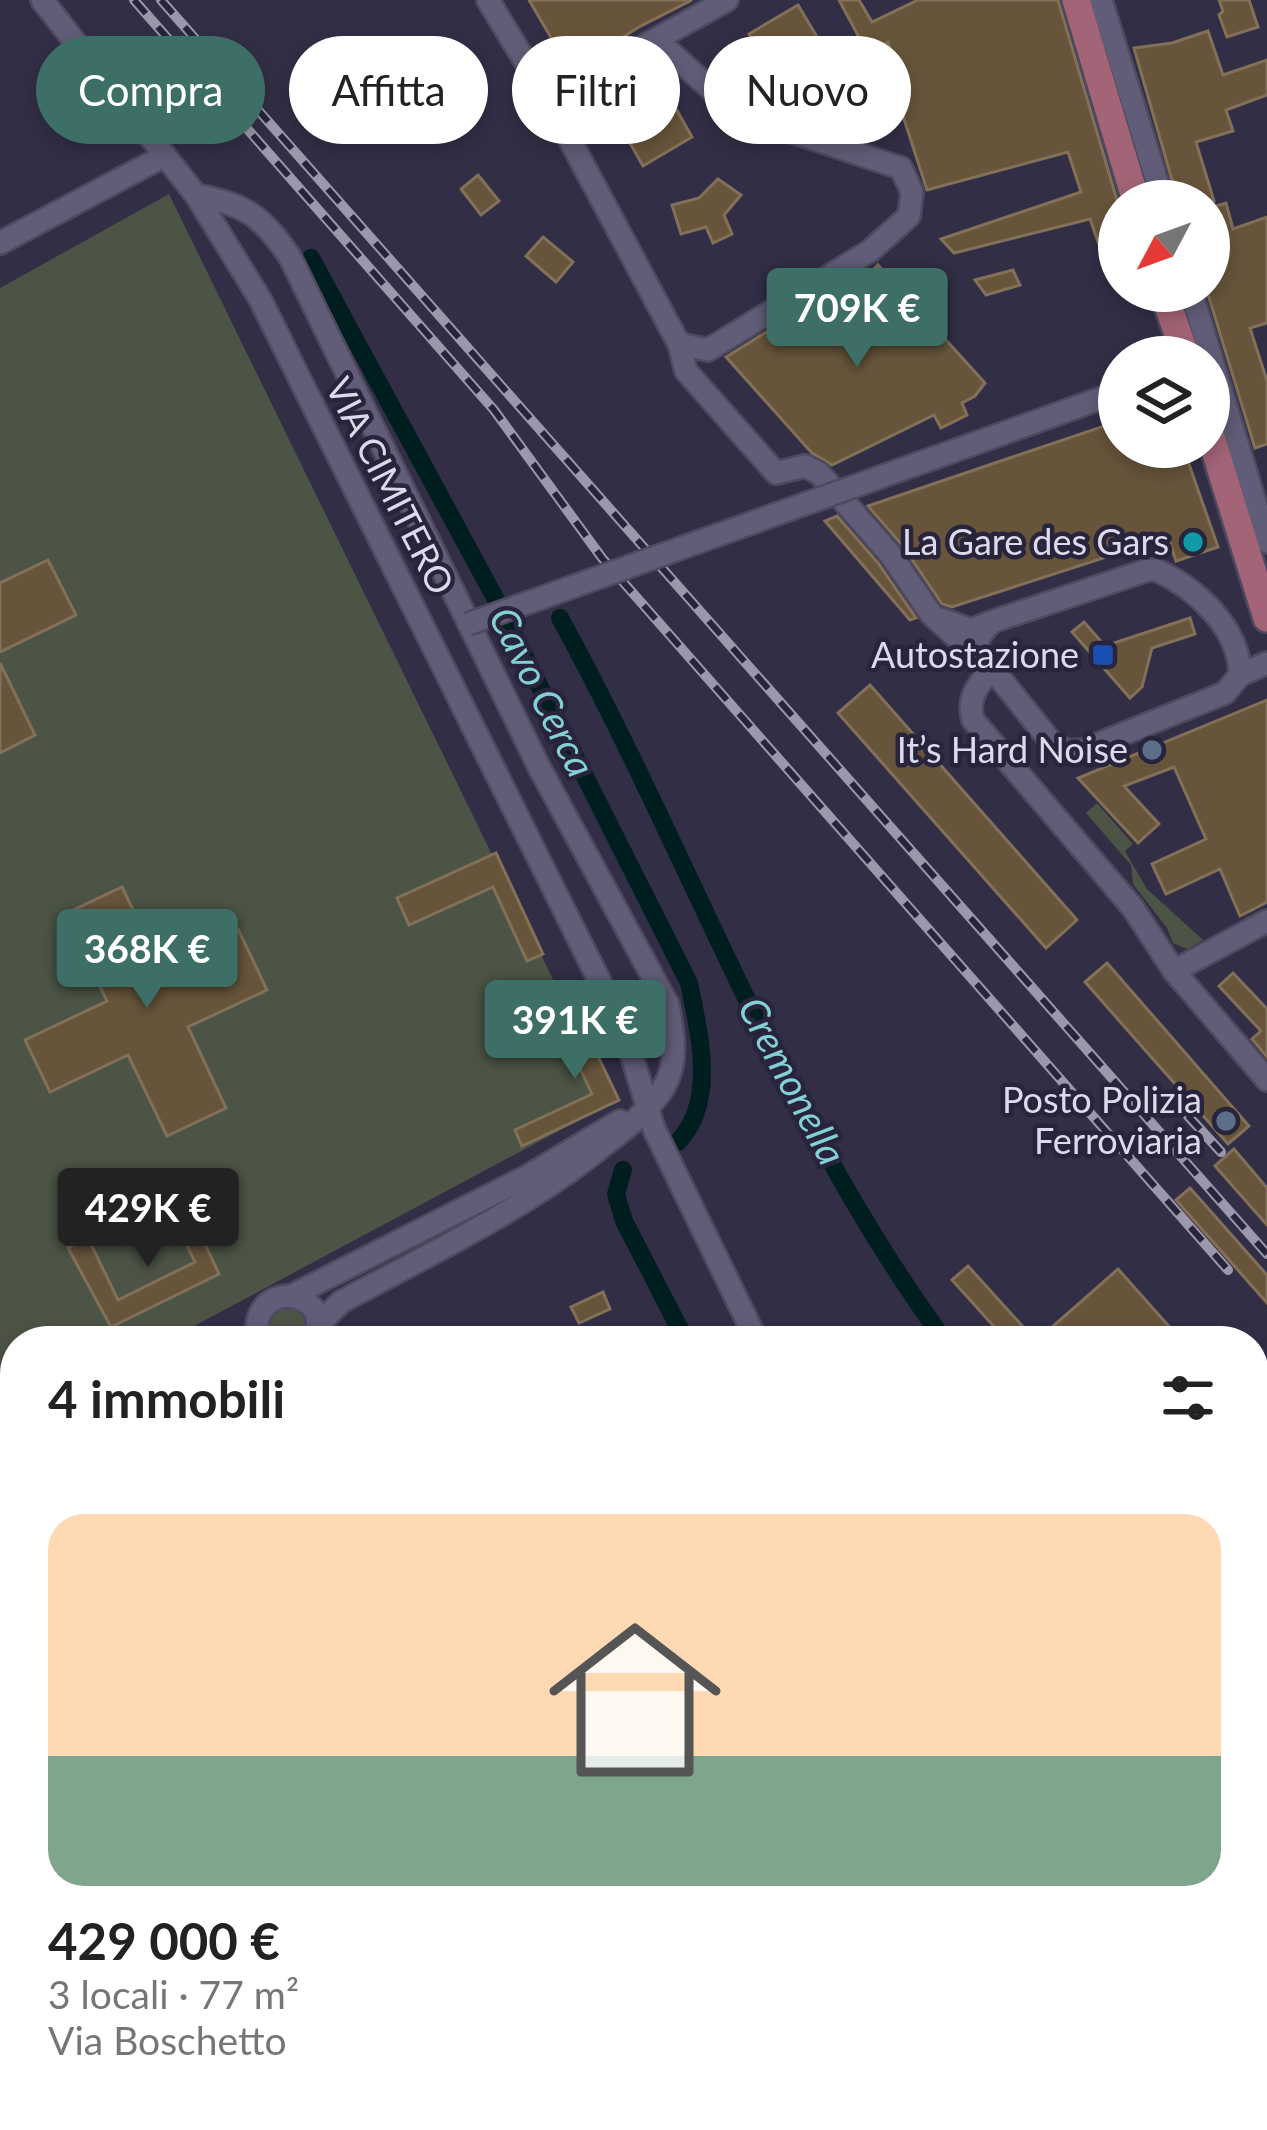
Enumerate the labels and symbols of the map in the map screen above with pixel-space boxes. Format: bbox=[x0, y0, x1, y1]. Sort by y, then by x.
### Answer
north arrow bbox=[1098, 180, 1230, 312]
pin: 709K € bbox=[759, 268, 955, 370]
street label: VIA CIMITERO bbox=[317, 370, 464, 601]
place label: La Gare des Gars bbox=[902, 519, 1169, 563]
marker: La Gare des Gars bbox=[1180, 529, 1206, 555]
water label: Cavo Cerca bbox=[481, 599, 605, 784]
place label: Autostazione bbox=[871, 632, 1079, 676]
marker: Autostazione bbox=[1090, 642, 1116, 668]
place label: It’s Hard Noise bbox=[897, 727, 1128, 771]
marker: It’s Hard Noise bbox=[1139, 737, 1165, 763]
pin: 368K € bbox=[49, 909, 245, 1011]
pin: 391K € bbox=[477, 980, 673, 1082]
water label: Cremonella bbox=[730, 989, 856, 1172]
place label: Posto Polizia Ferroviaria bbox=[1002, 1077, 1202, 1162]
marker: Posto Polizia Ferroviaria bbox=[1213, 1108, 1239, 1134]
pin: 429K € bbox=[50, 1168, 246, 1270]

